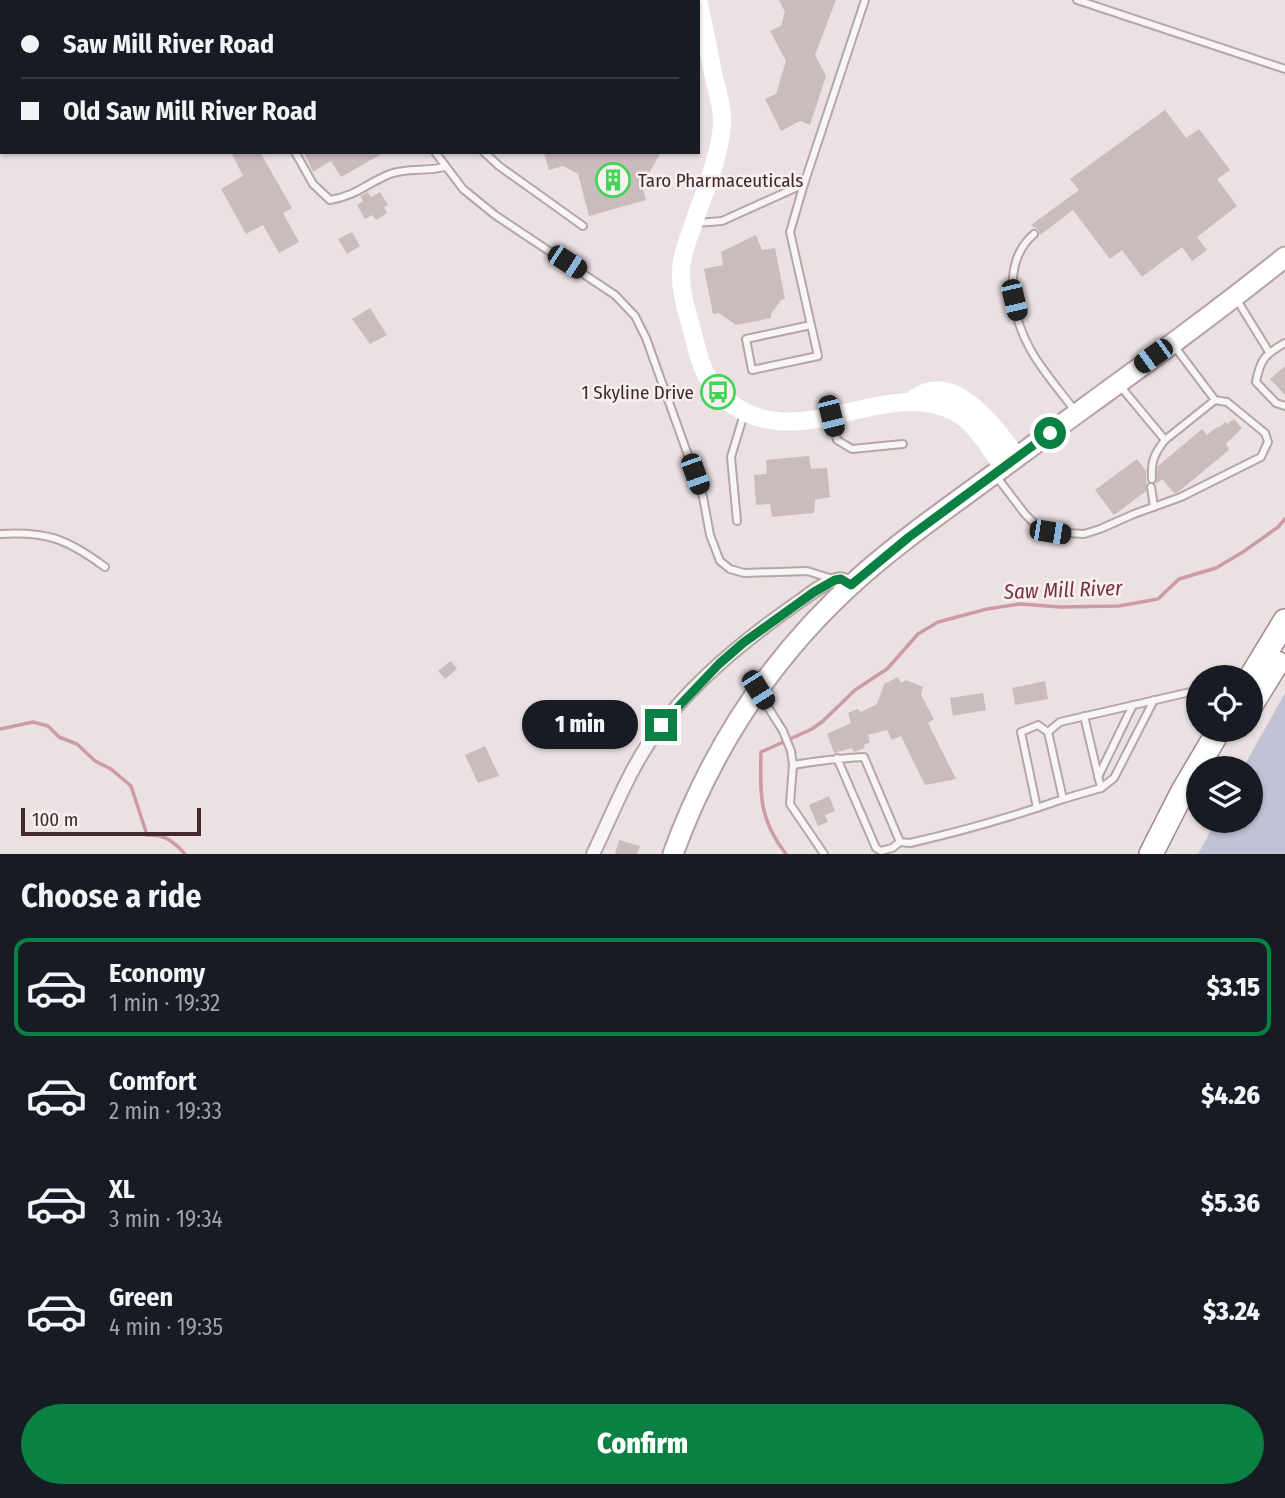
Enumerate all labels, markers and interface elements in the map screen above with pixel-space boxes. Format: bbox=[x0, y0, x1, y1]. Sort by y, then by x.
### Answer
text: Saw Mill River Road bbox=[63, 29, 274, 60]
text: Old Saw Mill River Road bbox=[63, 96, 317, 127]
building icon: Taro Pharmaceuticals bbox=[594, 161, 632, 199]
place label: Taro Pharmaceuticals bbox=[638, 169, 803, 192]
car bbox=[544, 242, 591, 282]
car bbox=[1000, 277, 1029, 323]
car bbox=[1130, 335, 1177, 377]
bus stop icon: 1 Skyline Drive bbox=[699, 373, 737, 411]
place label: 1 Skyline Drive bbox=[581, 381, 694, 404]
car bbox=[816, 393, 847, 439]
route start bbox=[1034, 417, 1066, 449]
car bbox=[678, 451, 713, 497]
car bbox=[1028, 518, 1073, 546]
water label: Saw Mill River bbox=[1002, 575, 1124, 605]
map controls bbox=[1186, 665, 1263, 833]
button: locate bbox=[1186, 665, 1263, 742]
car bbox=[738, 667, 779, 713]
callout: 1 min bbox=[521, 700, 636, 750]
route end bbox=[645, 709, 677, 741]
text: 1 min bbox=[555, 710, 605, 738]
button: layers bbox=[1186, 756, 1263, 833]
scale bar bbox=[21, 805, 201, 837]
text: 100 m bbox=[32, 808, 78, 831]
text: Choose a ride bbox=[21, 877, 202, 915]
icon: car bbox=[25, 956, 88, 1019]
text: Economy bbox=[109, 958, 205, 989]
text: $3.15 bbox=[1207, 972, 1260, 1003]
text: 1 min · 19:32 bbox=[109, 989, 220, 1017]
icon: car bbox=[25, 1064, 88, 1127]
text: Comfort bbox=[109, 1066, 197, 1097]
text: $4.26 bbox=[1201, 1080, 1260, 1111]
text: 2 min · 19:33 bbox=[109, 1097, 222, 1125]
icon: car bbox=[25, 1172, 88, 1235]
text: XL bbox=[109, 1174, 135, 1205]
text: $5.36 bbox=[1201, 1188, 1260, 1219]
text: 3 min · 19:34 bbox=[109, 1205, 223, 1233]
icon: car bbox=[25, 1280, 88, 1343]
text: Green bbox=[109, 1282, 173, 1313]
text: $3.24 bbox=[1203, 1296, 1260, 1327]
text: 4 min · 19:35 bbox=[109, 1313, 223, 1341]
button: Confirm bbox=[21, 1404, 1264, 1484]

